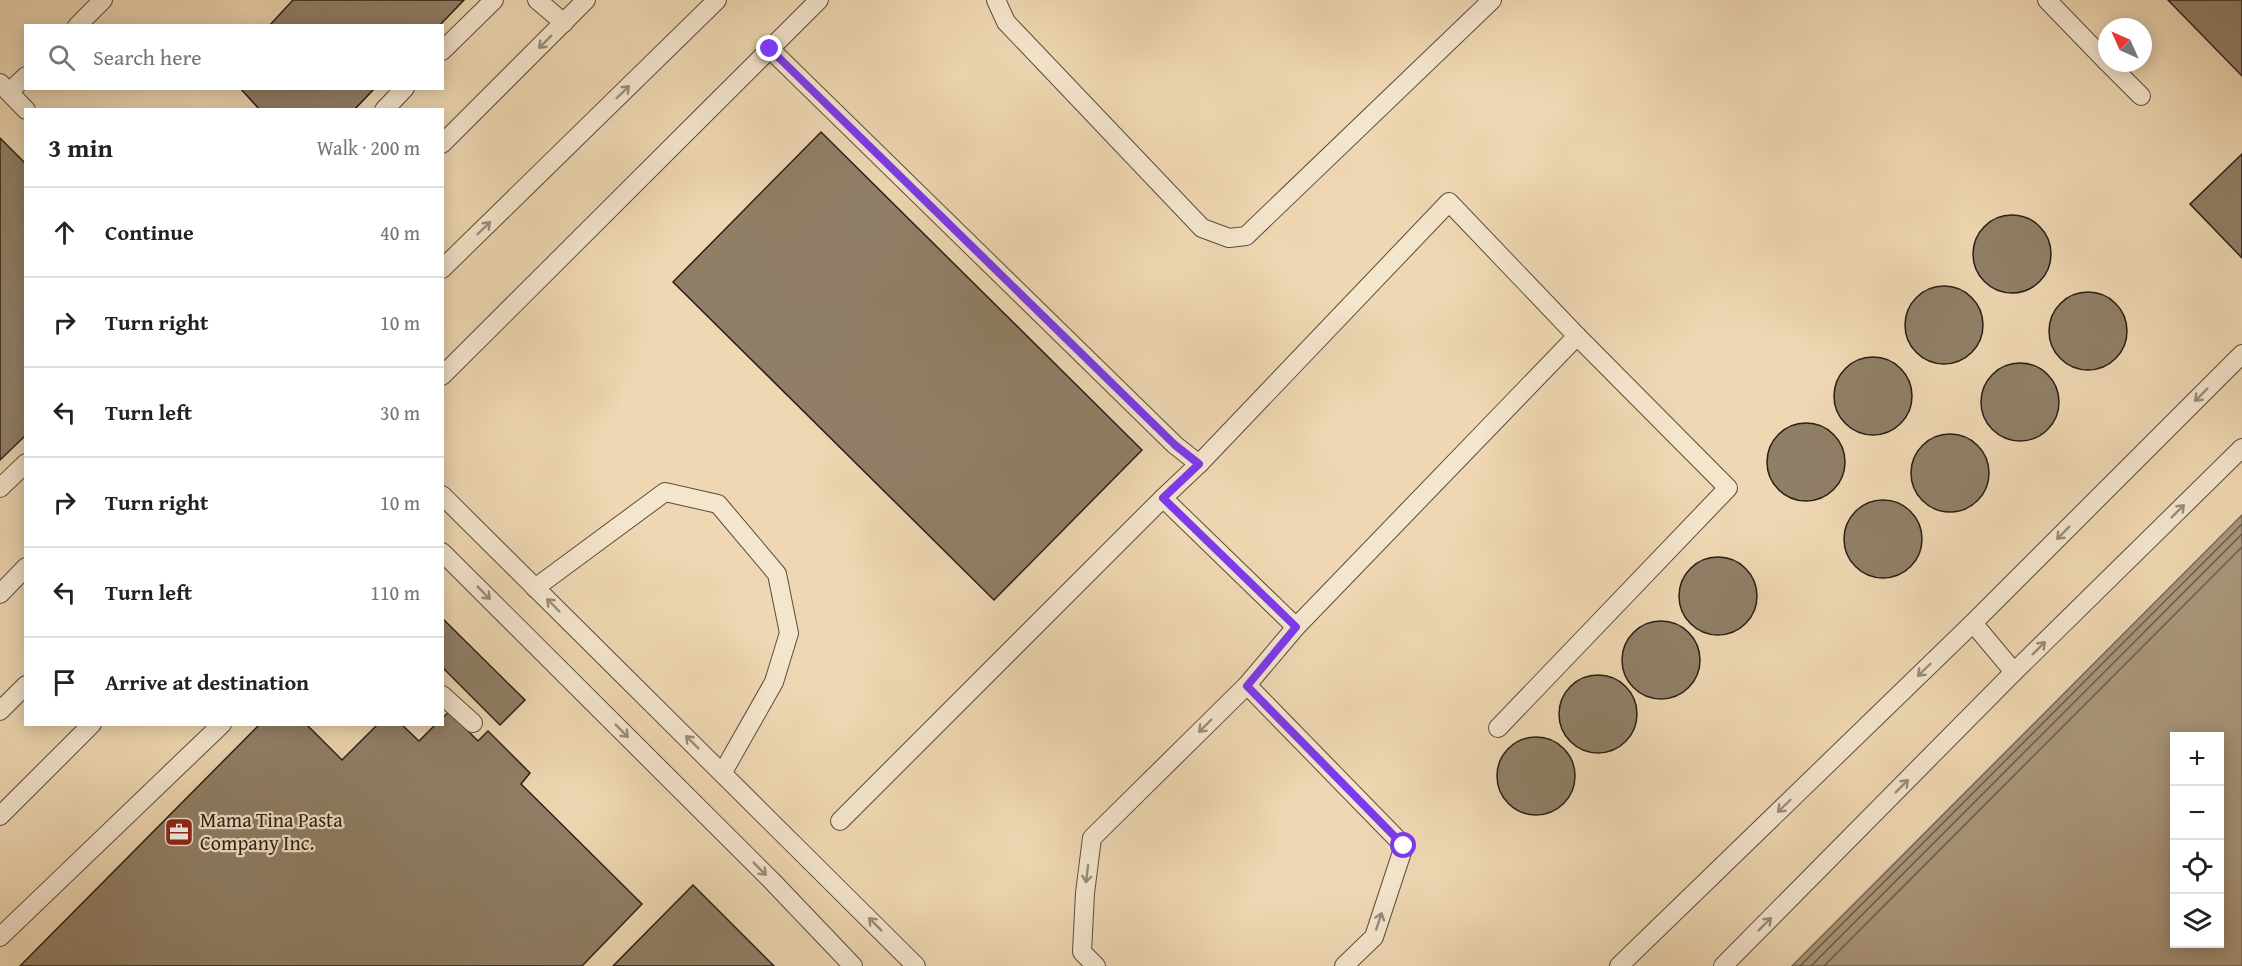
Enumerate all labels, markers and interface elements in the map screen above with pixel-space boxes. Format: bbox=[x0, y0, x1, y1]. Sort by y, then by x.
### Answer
north arrow bbox=[2098, 18, 2152, 72]
search box bbox=[24, 24, 444, 90]
one-way arrow bbox=[538, 34, 553, 49]
route end bbox=[756, 35, 782, 61]
icon: search bbox=[45, 41, 78, 74]
text: Search here bbox=[93, 41, 202, 73]
one-way arrow bbox=[616, 85, 631, 99]
text: 3 min bbox=[48, 128, 113, 167]
text: Walk · 200 m bbox=[317, 133, 420, 162]
icon: ahead bbox=[48, 216, 81, 249]
text: Continue bbox=[105, 216, 194, 248]
text: 40 m bbox=[380, 218, 420, 247]
one-way arrow bbox=[477, 221, 492, 236]
icon: right bbox=[48, 306, 81, 339]
text: Turn right bbox=[105, 306, 208, 338]
text: 10 m bbox=[380, 308, 420, 337]
one-way arrow bbox=[2193, 388, 2208, 403]
icon: left bbox=[48, 396, 81, 429]
text: Turn left bbox=[105, 396, 192, 428]
text: 30 m bbox=[380, 398, 420, 427]
icon: right bbox=[48, 486, 81, 519]
text: Turn right bbox=[105, 486, 208, 518]
text: 10 m bbox=[380, 488, 420, 517]
one-way arrow bbox=[2171, 503, 2186, 518]
one-way arrow bbox=[2055, 526, 2070, 541]
icon: left bbox=[48, 576, 81, 609]
text: Turn left bbox=[105, 576, 192, 608]
text: 110 m bbox=[370, 578, 420, 607]
one-way arrow bbox=[476, 586, 491, 601]
one-way arrow bbox=[546, 598, 561, 613]
one-way arrow bbox=[2032, 640, 2047, 655]
one-way arrow bbox=[1916, 663, 1931, 677]
icon: arrive bbox=[48, 666, 81, 699]
text: Arrive at destination bbox=[105, 666, 309, 698]
one-way arrow bbox=[1198, 719, 1213, 734]
one-way arrow bbox=[615, 724, 629, 739]
map controls bbox=[2170, 732, 2224, 948]
button: + bbox=[2170, 732, 2224, 786]
one-way arrow bbox=[684, 735, 699, 750]
one-way arrow bbox=[1894, 778, 1909, 793]
button: − bbox=[2170, 786, 2224, 840]
one-way arrow bbox=[1776, 799, 1791, 813]
place label: Mama Tina Pasta Company Inc. bbox=[200, 805, 343, 857]
office icon: Mama Tina Pasta Company Inc. bbox=[163, 816, 195, 848]
route start bbox=[1390, 832, 1416, 858]
button: locate bbox=[2170, 840, 2224, 894]
one-way arrow bbox=[753, 861, 767, 876]
one-way arrow bbox=[1082, 863, 1093, 883]
button: layers bbox=[2170, 894, 2224, 948]
one-way arrow bbox=[1375, 912, 1386, 931]
one-way arrow bbox=[867, 917, 882, 932]
one-way arrow bbox=[1757, 917, 1772, 932]

